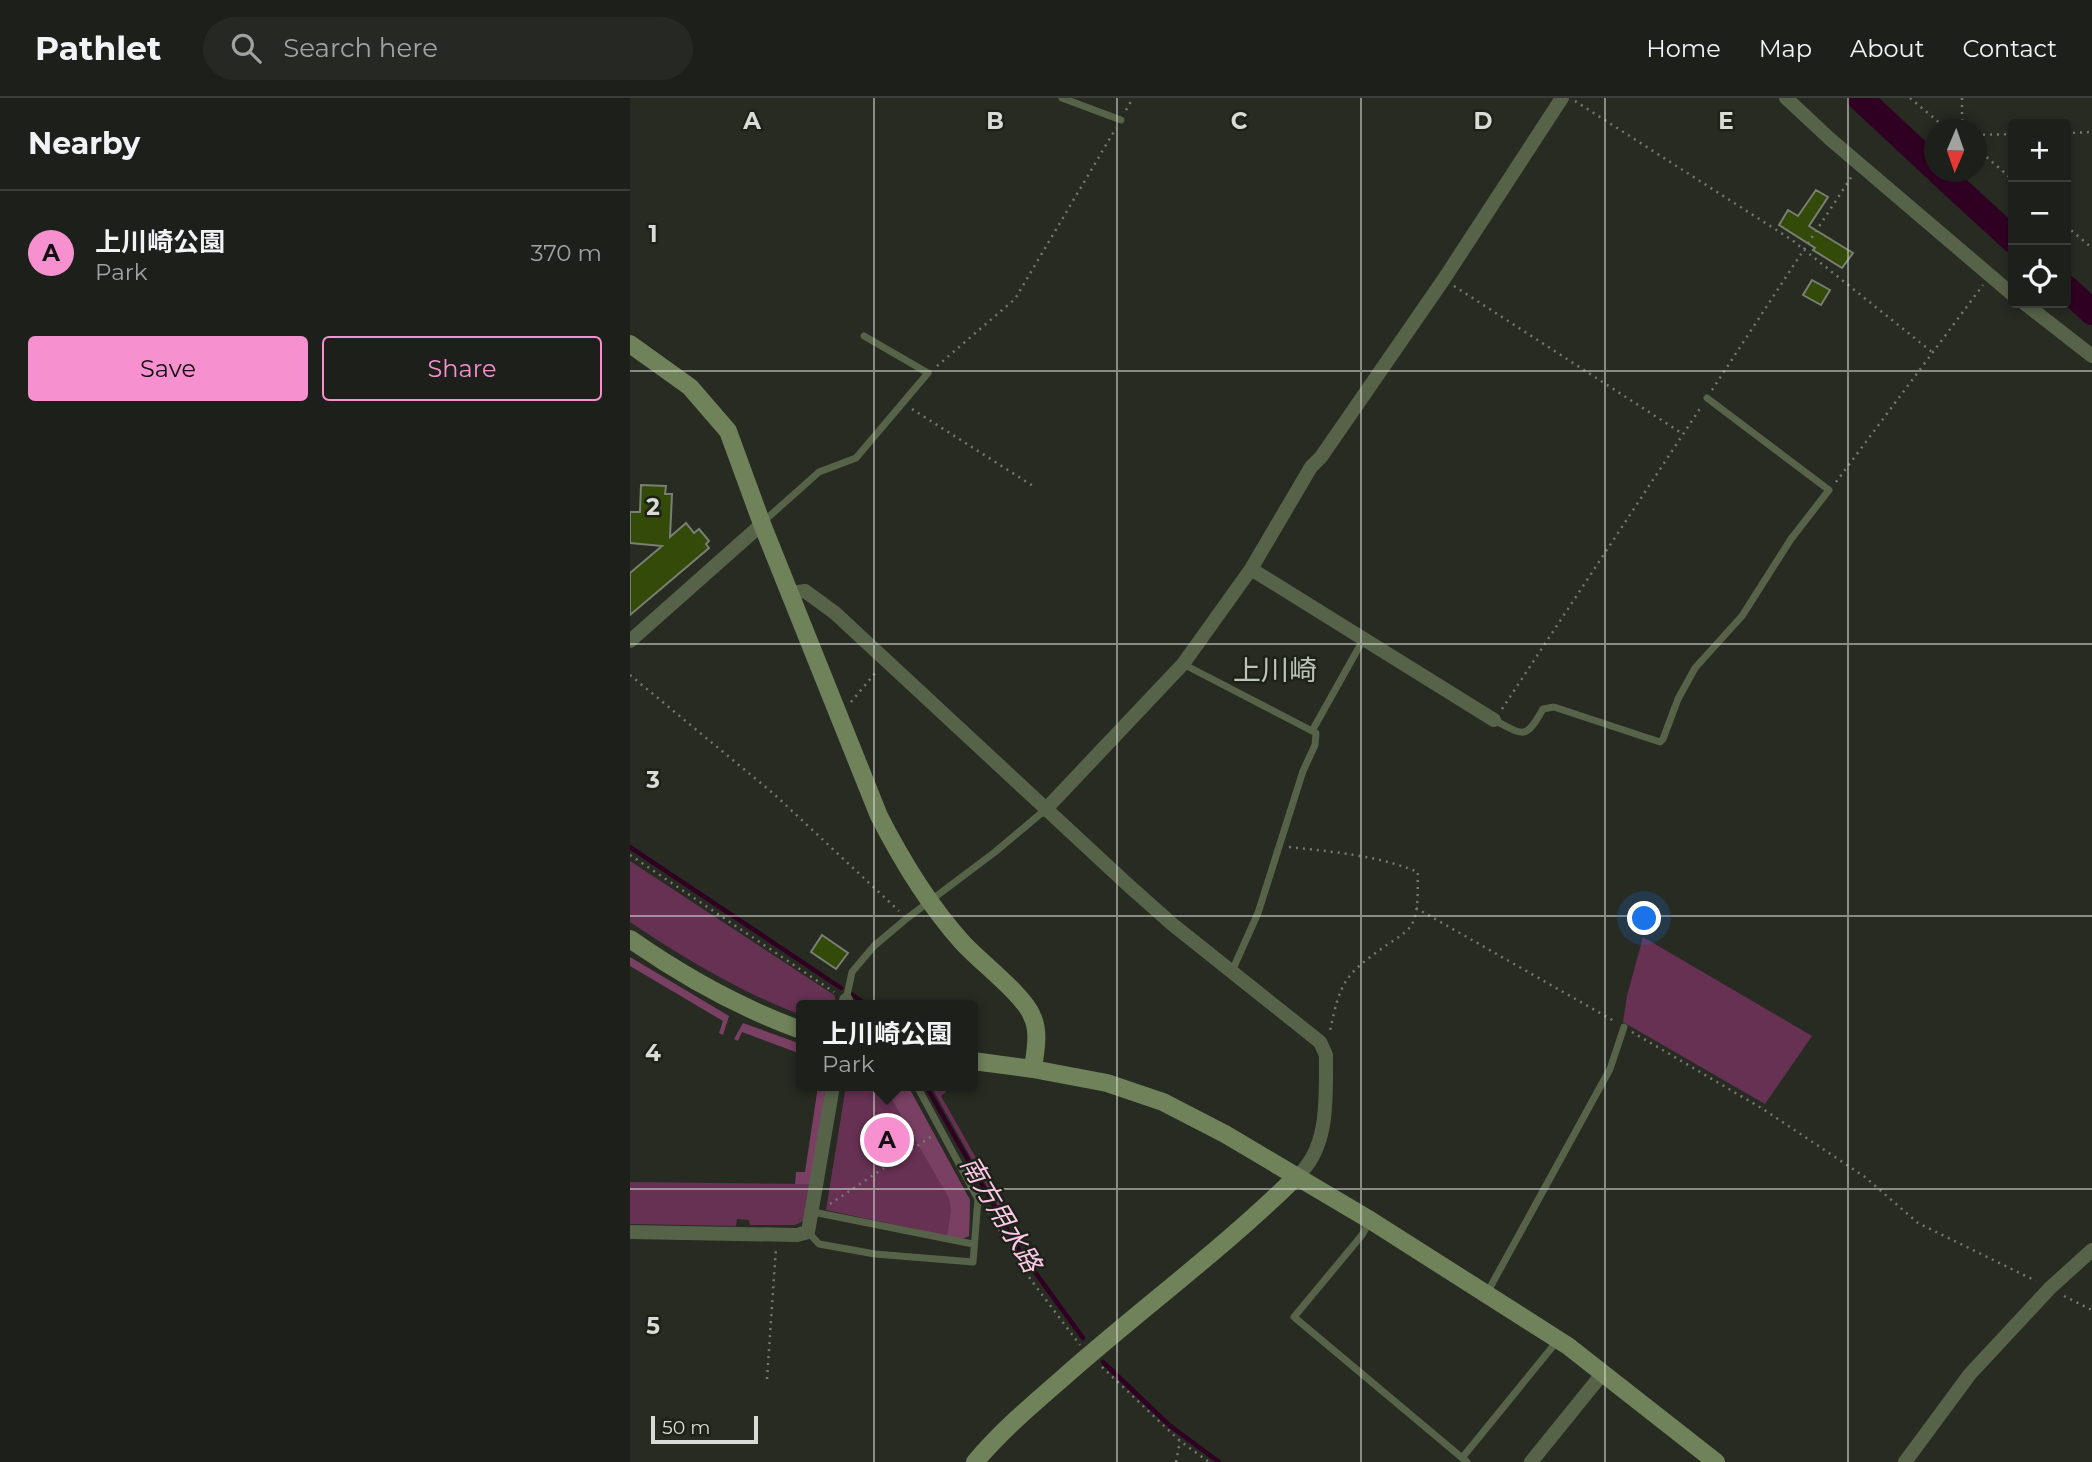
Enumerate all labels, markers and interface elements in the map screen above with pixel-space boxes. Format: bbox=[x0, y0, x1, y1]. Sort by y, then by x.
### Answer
search box bbox=[203, 17, 693, 80]
text: Pathlet bbox=[35, 28, 161, 68]
icon: search bbox=[227, 29, 265, 67]
text: Search here bbox=[283, 32, 438, 64]
text: Home bbox=[1646, 34, 1721, 63]
text: Map bbox=[1759, 34, 1812, 63]
text: About bbox=[1850, 34, 1924, 63]
text: Contact bbox=[1962, 34, 2057, 63]
text: A bbox=[742, 107, 761, 135]
text: B bbox=[986, 107, 1004, 135]
text: C bbox=[1231, 107, 1248, 135]
text: D bbox=[1474, 107, 1493, 135]
text: E bbox=[1718, 107, 1734, 135]
north arrow bbox=[1924, 119, 1987, 182]
map controls bbox=[2008, 119, 2071, 308]
button: + bbox=[2008, 119, 2071, 182]
text: Nearby bbox=[28, 125, 140, 162]
button: − bbox=[2008, 182, 2071, 245]
text: 1 bbox=[648, 220, 658, 248]
text: 上川崎公園 bbox=[95, 226, 225, 258]
text: A bbox=[42, 239, 60, 267]
text: 370 m bbox=[531, 239, 602, 267]
button: locate bbox=[2008, 245, 2071, 308]
text: Park bbox=[95, 258, 148, 286]
button: Save bbox=[28, 336, 308, 401]
button: Share bbox=[322, 336, 602, 401]
text: 2 bbox=[646, 493, 660, 521]
district label: 上川崎 bbox=[1233, 653, 1317, 687]
text: 3 bbox=[645, 766, 660, 794]
your location bbox=[1627, 901, 1661, 935]
popup bbox=[796, 1000, 978, 1091]
text: 上川崎公園 bbox=[822, 1018, 952, 1050]
text: 4 bbox=[645, 1039, 661, 1067]
text: Park bbox=[822, 1050, 875, 1078]
pin: A bbox=[864, 1114, 910, 1166]
water label: 南方用水路 bbox=[954, 1150, 1049, 1280]
text: 5 bbox=[646, 1312, 660, 1340]
scale bar bbox=[651, 1413, 758, 1445]
text: 50 m bbox=[662, 1416, 710, 1439]

